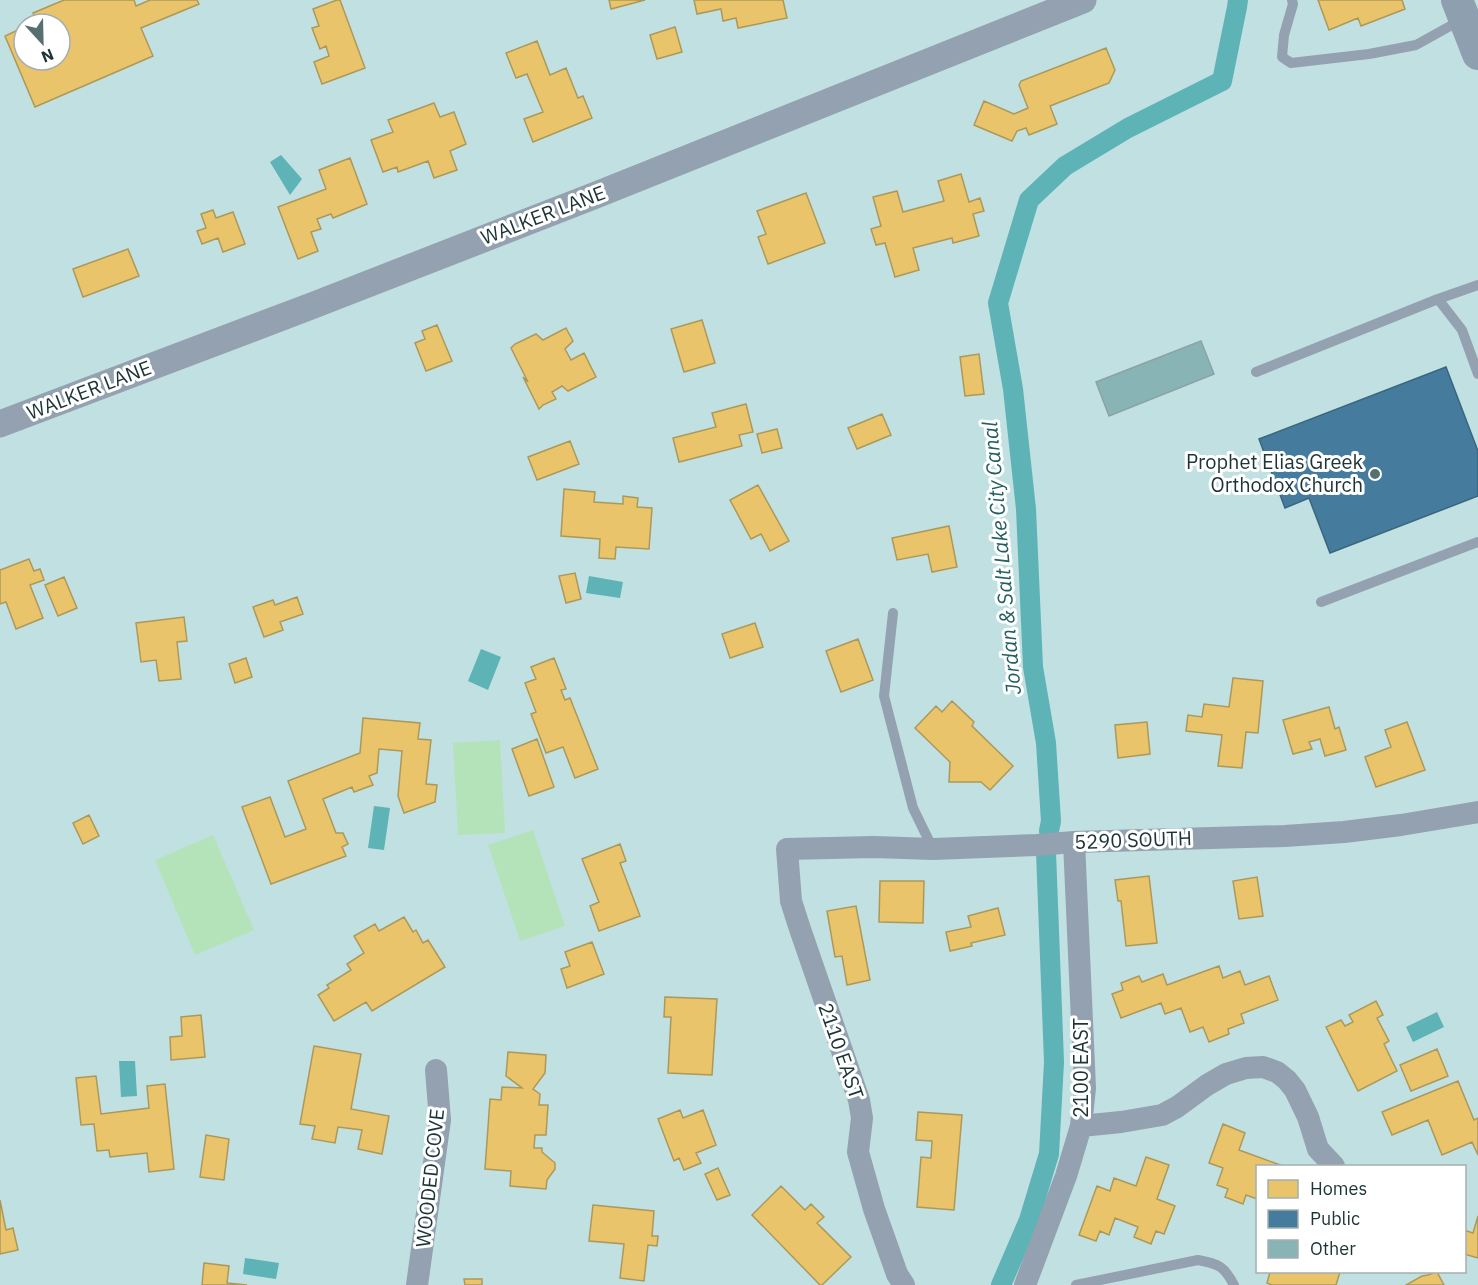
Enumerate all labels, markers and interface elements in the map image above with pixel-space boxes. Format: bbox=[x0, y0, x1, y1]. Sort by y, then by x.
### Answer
north arrow bbox=[12, 12, 72, 72]
text: N bbox=[38, 44, 57, 67]
street label: WALKER LANE bbox=[477, 178, 609, 251]
street label: WALKER LANE bbox=[23, 353, 155, 426]
water label: Jordan & Salt Lake City Canal bbox=[975, 420, 1027, 696]
place label: Prophet Elias Greek Orthodox Church bbox=[1186, 448, 1363, 498]
marker: Prophet Elias Greek Orthodox Church bbox=[1368, 467, 1382, 481]
street label: 5290 SOUTH bbox=[1074, 824, 1192, 855]
street label: 2110 EAST bbox=[812, 999, 871, 1103]
street label: 2100 EAST bbox=[1067, 1018, 1094, 1118]
street label: WOODED COVE bbox=[409, 1107, 450, 1249]
legend bbox=[1256, 1165, 1466, 1273]
text: Homes bbox=[1310, 1177, 1367, 1200]
text: Public bbox=[1310, 1207, 1360, 1230]
text: Other bbox=[1310, 1237, 1356, 1260]

